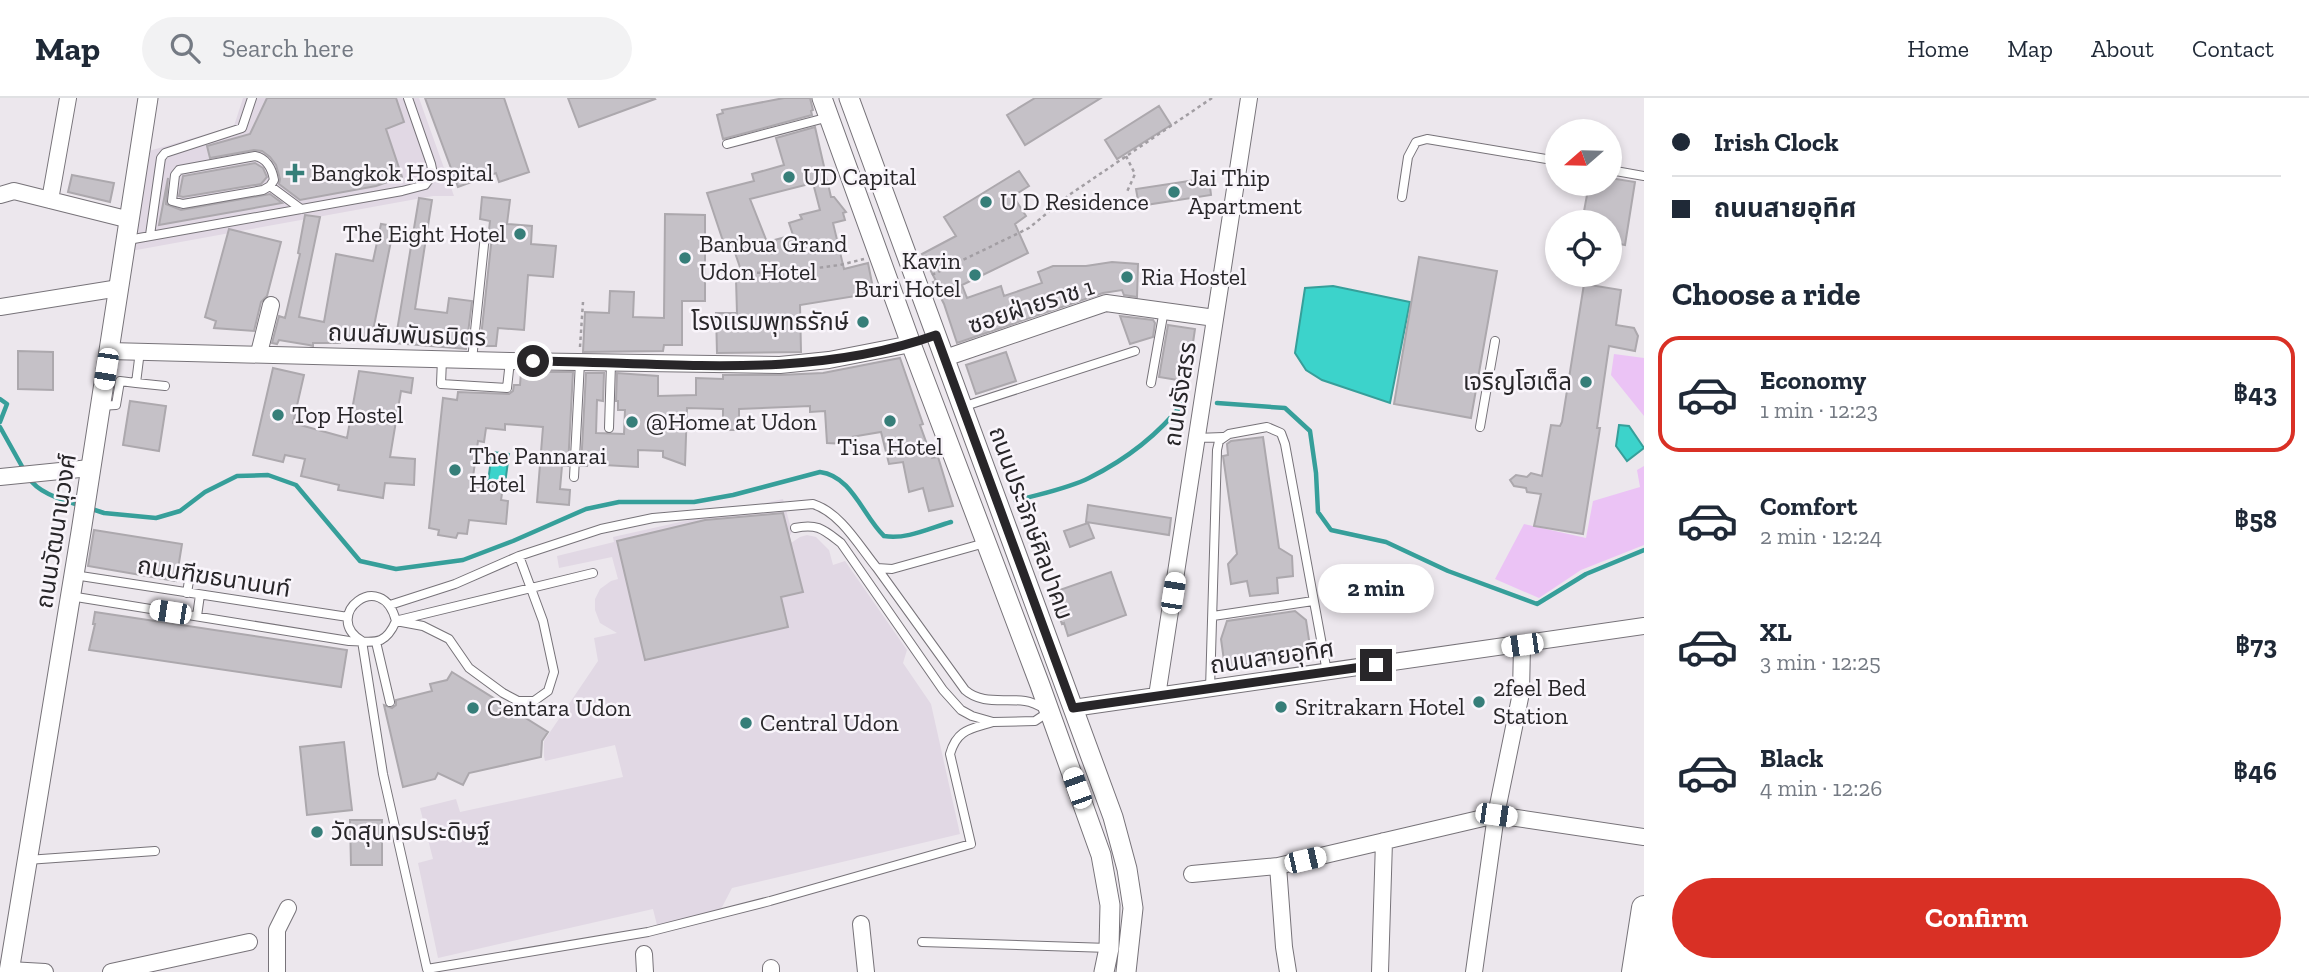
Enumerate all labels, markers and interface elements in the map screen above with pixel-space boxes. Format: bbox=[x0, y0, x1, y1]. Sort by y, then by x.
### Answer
search box bbox=[142, 17, 632, 80]
text: Map bbox=[35, 29, 100, 68]
icon: search bbox=[166, 29, 204, 67]
text: Search here bbox=[222, 32, 354, 64]
text: Home bbox=[1907, 34, 1969, 63]
text: Map bbox=[2007, 34, 2053, 63]
text: About bbox=[2091, 34, 2154, 63]
text: Contact bbox=[2192, 34, 2274, 63]
north arrow bbox=[1545, 119, 1622, 196]
map controls bbox=[1545, 119, 1622, 287]
text: Irish Clock bbox=[1714, 126, 1839, 158]
place label: Bangkok Hospital bbox=[311, 158, 494, 187]
place label: UD Capital bbox=[803, 162, 917, 191]
marker: Bangkok Hospital bbox=[285, 163, 305, 183]
place label: Jai Thip Apartment bbox=[1188, 163, 1302, 220]
marker: UD Capital bbox=[781, 169, 797, 185]
marker: Jai Thip Apartment bbox=[1166, 184, 1182, 200]
place label: U D Residence bbox=[1000, 187, 1149, 216]
text: ถนนสายอุทิศ bbox=[1714, 192, 1856, 224]
marker: U D Residence bbox=[978, 194, 994, 210]
button: locate bbox=[1545, 210, 1622, 287]
place label: The Eight Hotel bbox=[343, 219, 506, 248]
marker: The Eight Hotel bbox=[512, 226, 528, 242]
place label: Banbua Grand Udon Hotel bbox=[699, 229, 847, 286]
place label: Kavin Buri Hotel bbox=[854, 246, 961, 303]
marker: Banbua Grand Udon Hotel bbox=[677, 250, 693, 266]
place label: Ria Hostel bbox=[1141, 262, 1247, 291]
marker: Kavin Buri Hotel bbox=[967, 267, 983, 283]
marker: Ria Hostel bbox=[1119, 269, 1135, 285]
street label: ซอยฝ่ายราช 1 bbox=[964, 272, 1097, 339]
text: Choose a ride bbox=[1672, 275, 1860, 313]
place label: โรงเเรมพุทธรักษ์ bbox=[691, 307, 849, 337]
marker: โรงเเรมพุทธรักษ์ bbox=[855, 314, 871, 330]
street label: ถนนสัมพันธมิตร bbox=[327, 317, 487, 352]
street label: ถนนรังสรร bbox=[1157, 339, 1202, 448]
route start bbox=[517, 345, 549, 377]
car bbox=[93, 347, 120, 391]
icon: car bbox=[1676, 363, 1739, 426]
text: Economy bbox=[1760, 364, 1866, 396]
place label: เจริญโฮเต็ล bbox=[1463, 367, 1572, 396]
marker: เจริญโฮเต็ล bbox=[1578, 374, 1594, 390]
text: ฿43 bbox=[2233, 377, 2277, 409]
text: 1 min · 12:23 bbox=[1760, 396, 1878, 424]
place label: Top Hostel bbox=[292, 400, 403, 429]
marker: Top Hostel bbox=[270, 407, 286, 423]
place label: @Home at Udon bbox=[646, 407, 817, 436]
marker: Tisa Hotel bbox=[882, 413, 898, 429]
marker: @Home at Udon bbox=[624, 414, 640, 430]
street label: ถนนประจักษ์ศิลปาคม bbox=[983, 422, 1080, 623]
place label: Tisa Hotel bbox=[837, 432, 943, 461]
place label: The Pannarai Hotel bbox=[469, 441, 607, 498]
street label: ถนนวัฒนานุวงศ์ bbox=[29, 451, 83, 611]
marker: The Pannarai Hotel bbox=[447, 462, 463, 478]
icon: car bbox=[1676, 489, 1739, 552]
text: Comfort bbox=[1760, 490, 1857, 522]
text: ฿58 bbox=[2234, 503, 2277, 535]
text: 2 min · 12:24 bbox=[1760, 522, 1882, 550]
street label: ถนนฑีฆธนานนท์ bbox=[135, 550, 293, 603]
callout: 2 min bbox=[1318, 564, 1434, 612]
car bbox=[1160, 571, 1187, 615]
text: 2 min bbox=[1347, 574, 1405, 602]
car bbox=[148, 598, 193, 626]
icon: car bbox=[1676, 615, 1739, 678]
text: XL bbox=[1760, 616, 1792, 648]
text: ฿73 bbox=[2235, 629, 2277, 661]
car bbox=[1500, 632, 1545, 658]
street label: ถนนสายอุทิศ bbox=[1208, 633, 1336, 681]
text: 3 min · 12:25 bbox=[1760, 648, 1881, 676]
route end bbox=[1360, 649, 1392, 681]
place label: 2feel Bed Station bbox=[1493, 673, 1586, 730]
place label: Sritrakarn Hotel bbox=[1295, 692, 1465, 721]
place label: Centara Udon bbox=[487, 693, 631, 722]
marker: 2feel Bed Station bbox=[1471, 694, 1487, 710]
marker: Sritrakarn Hotel bbox=[1273, 699, 1289, 715]
marker: Centara Udon bbox=[465, 700, 481, 716]
place label: Central Udon bbox=[760, 708, 899, 737]
marker: Central Udon bbox=[738, 715, 754, 731]
icon: car bbox=[1676, 741, 1739, 804]
text: Black bbox=[1760, 742, 1823, 774]
text: ฿46 bbox=[2233, 755, 2277, 787]
car bbox=[1060, 765, 1095, 811]
text: 4 min · 12:26 bbox=[1760, 774, 1882, 802]
car bbox=[1474, 802, 1519, 828]
place label: วัดสุนทรประดิษฐ์ bbox=[331, 817, 490, 847]
marker: วัดสุนทรประดิษฐ์ bbox=[309, 824, 325, 840]
car bbox=[1283, 845, 1328, 875]
button: Confirm bbox=[1672, 878, 2281, 958]

